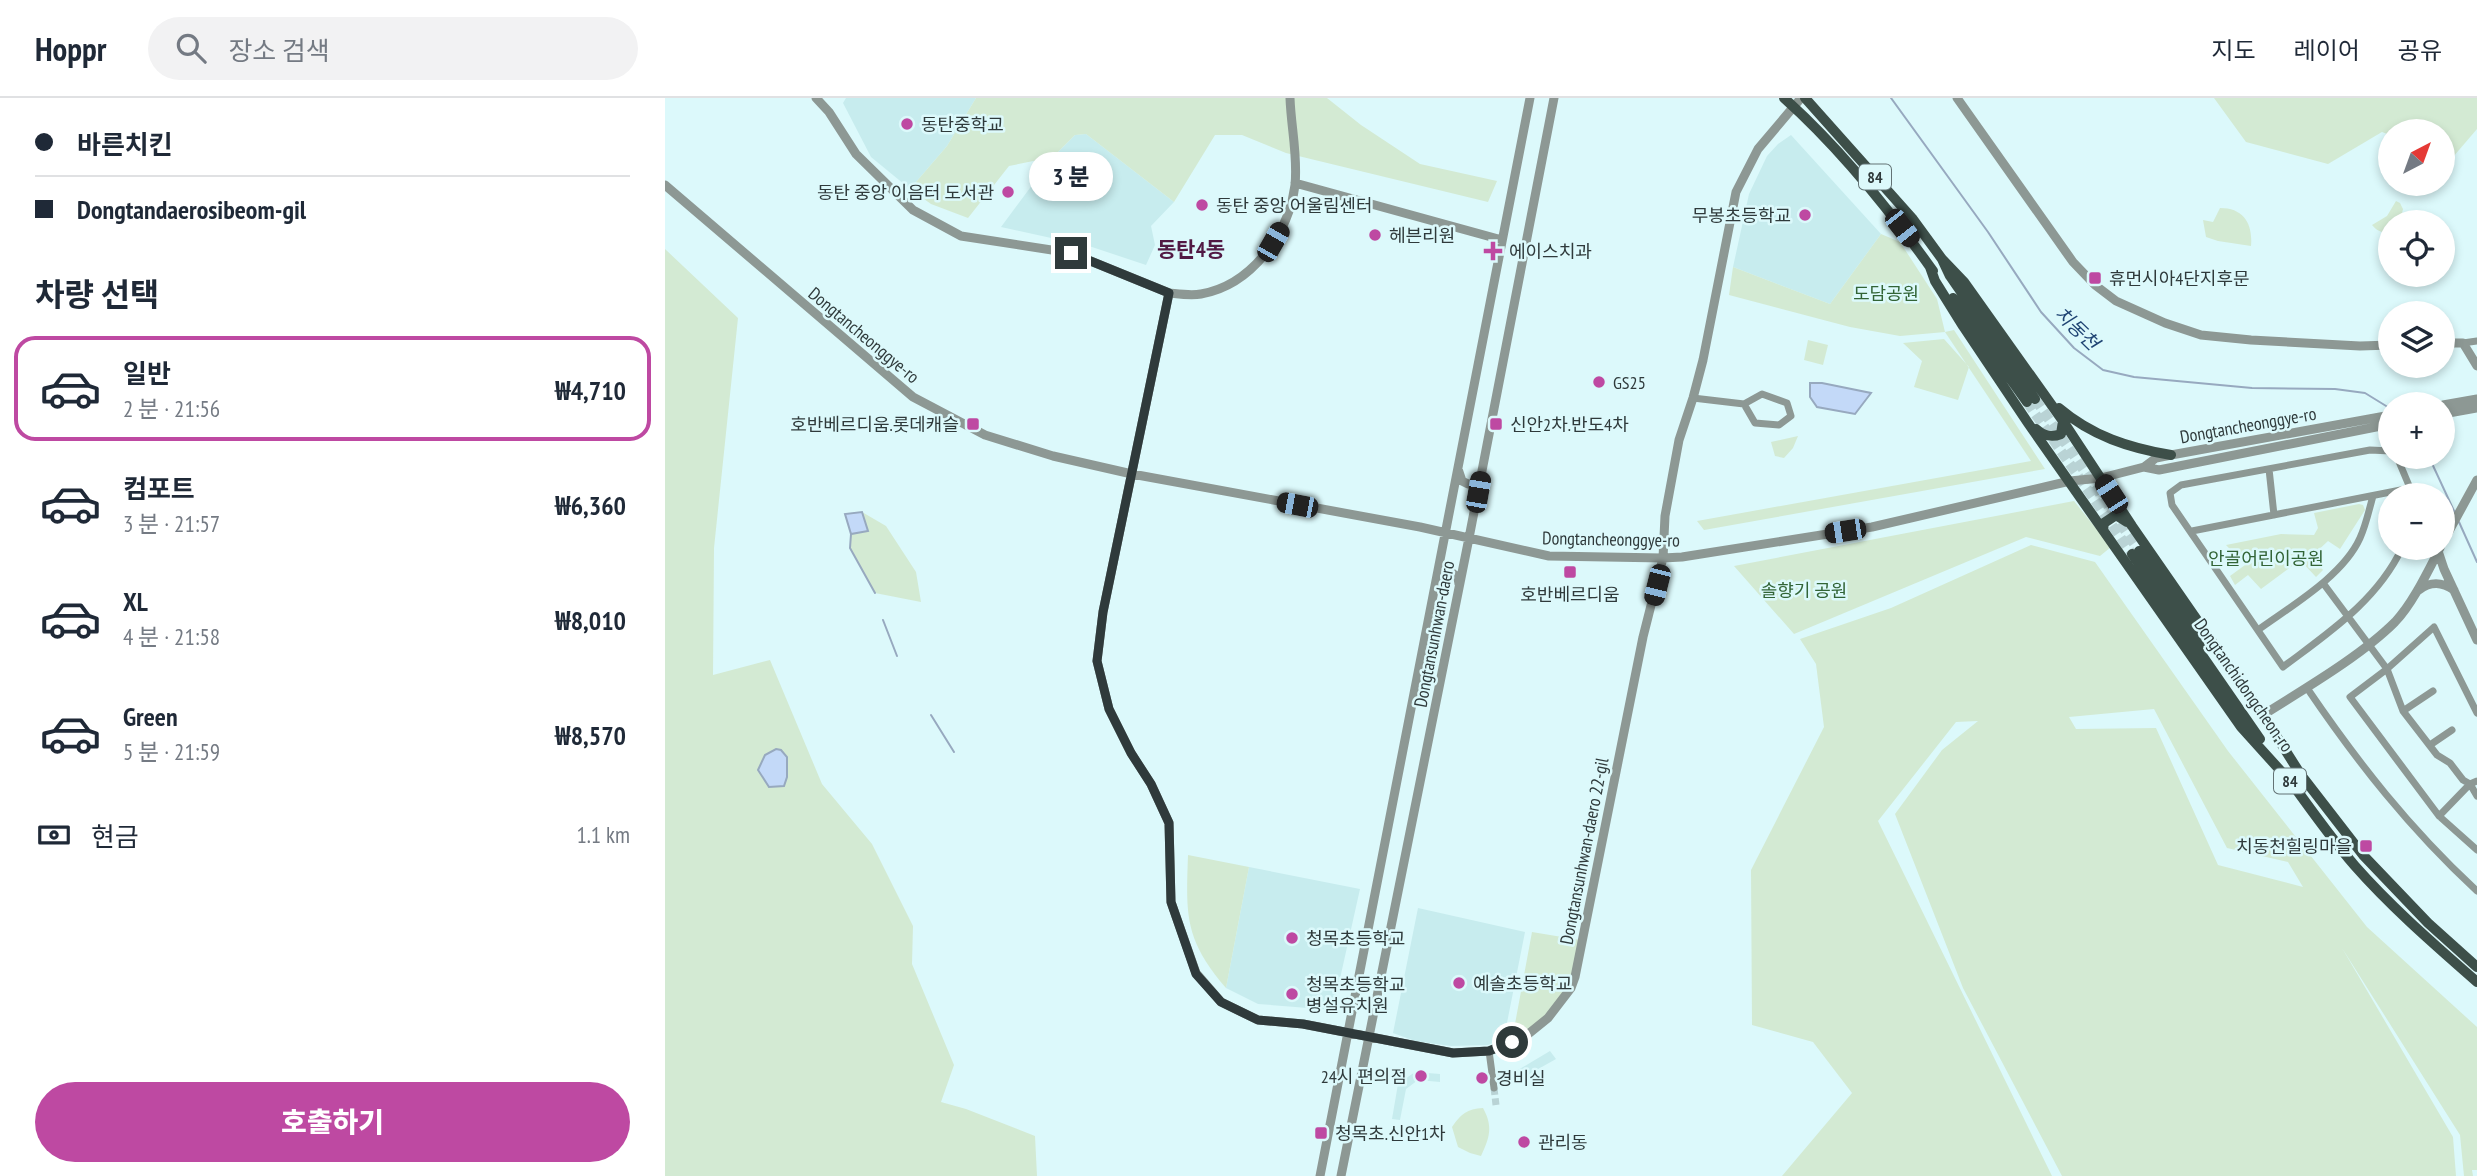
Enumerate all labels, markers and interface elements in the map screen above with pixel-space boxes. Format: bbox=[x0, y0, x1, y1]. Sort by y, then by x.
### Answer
search box bbox=[148, 17, 638, 80]
text: Hoppr bbox=[35, 27, 106, 70]
icon: search bbox=[172, 29, 210, 67]
text: 장소 검색 bbox=[228, 34, 330, 67]
text: 지도 bbox=[2211, 35, 2256, 66]
text: 레이어 bbox=[2294, 35, 2360, 66]
text: 공유 bbox=[2398, 35, 2442, 66]
place label: 동탄중학교 bbox=[921, 113, 1004, 136]
marker: 동탄중학교 bbox=[899, 116, 915, 132]
north arrow bbox=[2378, 119, 2455, 196]
map controls bbox=[2378, 119, 2455, 560]
text: 바른치킨 bbox=[77, 128, 173, 161]
callout: 3 분 bbox=[1029, 152, 1113, 200]
text: 3 분 bbox=[1053, 162, 1089, 191]
road number: 84 bbox=[1859, 164, 1891, 190]
place label: 동탄 중앙 이음터 도서관 bbox=[817, 181, 994, 204]
marker: 동탄 중앙 이음터 도서관 bbox=[1000, 184, 1016, 200]
text: Dongtandaerosibeom-gil bbox=[77, 193, 306, 226]
place label: 동탄 중앙 어울림센터 bbox=[1216, 194, 1373, 217]
marker: 동탄 중앙 어울림센터 bbox=[1194, 197, 1210, 213]
place label: 무봉초등학교 bbox=[1692, 204, 1791, 227]
car bbox=[1881, 205, 1924, 251]
marker: 무봉초등학교 bbox=[1797, 207, 1813, 223]
button: locate bbox=[2378, 210, 2455, 287]
car bbox=[1254, 219, 1293, 265]
place label: 헤븐리원 bbox=[1389, 224, 1455, 247]
marker: 헤븐리원 bbox=[1367, 227, 1383, 243]
district label: 동탄4동 bbox=[1157, 236, 1225, 263]
route end bbox=[1055, 237, 1087, 269]
place label: 에이스치과 bbox=[1509, 240, 1592, 263]
marker: 에이스치과 bbox=[1483, 241, 1503, 261]
place label: 휴먼시아4단지후문 bbox=[2109, 267, 2250, 290]
marker: 휴먼시아4단지후문 bbox=[2087, 270, 2103, 286]
text: 차량 선택 bbox=[35, 273, 159, 315]
street label: Dongtancheonggye-ro bbox=[804, 282, 924, 388]
park label: 도담공원 bbox=[1853, 282, 1919, 305]
water label: 치동천 bbox=[2050, 301, 2105, 356]
button: layers bbox=[2378, 301, 2455, 378]
icon: car bbox=[39, 357, 102, 420]
text: 일반 bbox=[123, 357, 171, 390]
place label: GS25 bbox=[1613, 371, 1646, 394]
text: ₩4,710 bbox=[555, 374, 626, 407]
marker: GS25 bbox=[1591, 374, 1607, 390]
button: + bbox=[2378, 392, 2455, 469]
text: 2 분 · 21:56 bbox=[123, 394, 220, 423]
street label: Dongtancheonggye-ro bbox=[2178, 402, 2318, 448]
place label: 호반베르디움.롯데캐슬 bbox=[790, 413, 959, 436]
place label: 신안2차.반도4차 bbox=[1510, 413, 1629, 436]
marker: 호반베르디움.롯데캐슬 bbox=[965, 416, 981, 432]
marker: 신안2차.반도4차 bbox=[1488, 416, 1504, 432]
car bbox=[1465, 469, 1492, 515]
car bbox=[2091, 471, 2132, 517]
icon: car bbox=[39, 472, 102, 535]
text: 컴포트 bbox=[123, 472, 195, 505]
button: − bbox=[2378, 483, 2455, 560]
text: ₩6,360 bbox=[555, 489, 626, 522]
car bbox=[1275, 491, 1320, 519]
text: 3 분 · 21:57 bbox=[123, 509, 220, 538]
car bbox=[1823, 517, 1868, 545]
street label: Dongtancheonggye-ro bbox=[1542, 526, 1680, 552]
park label: 안골어린이공원 bbox=[2208, 547, 2324, 570]
street label: Dongtansunhwan-daero bbox=[1409, 559, 1460, 709]
car bbox=[1642, 562, 1673, 608]
marker: 호반베르디움 bbox=[1562, 564, 1578, 580]
park label: 솔향기 공원 bbox=[1761, 579, 1847, 602]
place label: 호반베르디움 bbox=[1520, 583, 1620, 606]
text: XL bbox=[123, 585, 148, 618]
icon: car bbox=[39, 587, 102, 650]
text: ₩8,010 bbox=[555, 604, 626, 637]
street label: Dongtanchidongcheon-ro bbox=[2189, 614, 2299, 756]
text: 4 분 · 21:58 bbox=[123, 622, 220, 651]
text: Green bbox=[123, 700, 178, 733]
icon: car bbox=[39, 702, 102, 765]
text: ₩8,570 bbox=[555, 719, 626, 752]
text: 5 분 · 21:59 bbox=[123, 737, 220, 766]
street label: Dongtansunhwan-daero 22-gil bbox=[1555, 755, 1614, 946]
road number: 84 bbox=[2274, 768, 2306, 794]
icon: cash bbox=[35, 816, 73, 854]
text: 현금 bbox=[91, 820, 139, 853]
text: 1.1 km bbox=[576, 820, 630, 849]
place label: 치동천힐링마을 bbox=[2236, 835, 2352, 858]
marker: 치동천힐링마을 bbox=[2358, 838, 2374, 854]
place label: 청목초등학교 bbox=[1306, 927, 1405, 950]
marker: 청목초등학교 bbox=[1284, 930, 1300, 946]
place label: 예솔초등학교 bbox=[1473, 972, 1572, 995]
place label: 청목초등학교 병설유치원 bbox=[1306, 973, 1405, 1017]
marker: 예솔초등학교 bbox=[1451, 975, 1467, 991]
marker: 청목초등학교 병설유치원 bbox=[1284, 986, 1300, 1002]
route start bbox=[1496, 1026, 1528, 1058]
place label: 24시 편의점 bbox=[1321, 1065, 1407, 1088]
place label: 경비실 bbox=[1496, 1067, 1546, 1090]
marker: 24시 편의점 bbox=[1413, 1068, 1429, 1084]
marker: 경비실 bbox=[1474, 1070, 1490, 1086]
button: 호출하기 bbox=[35, 1082, 630, 1162]
place label: 청목초.신안1차 bbox=[1335, 1122, 1446, 1145]
marker: 청목초.신안1차 bbox=[1313, 1125, 1329, 1141]
place label: 관리동 bbox=[1538, 1131, 1588, 1154]
marker: 관리동 bbox=[1516, 1134, 1532, 1150]

